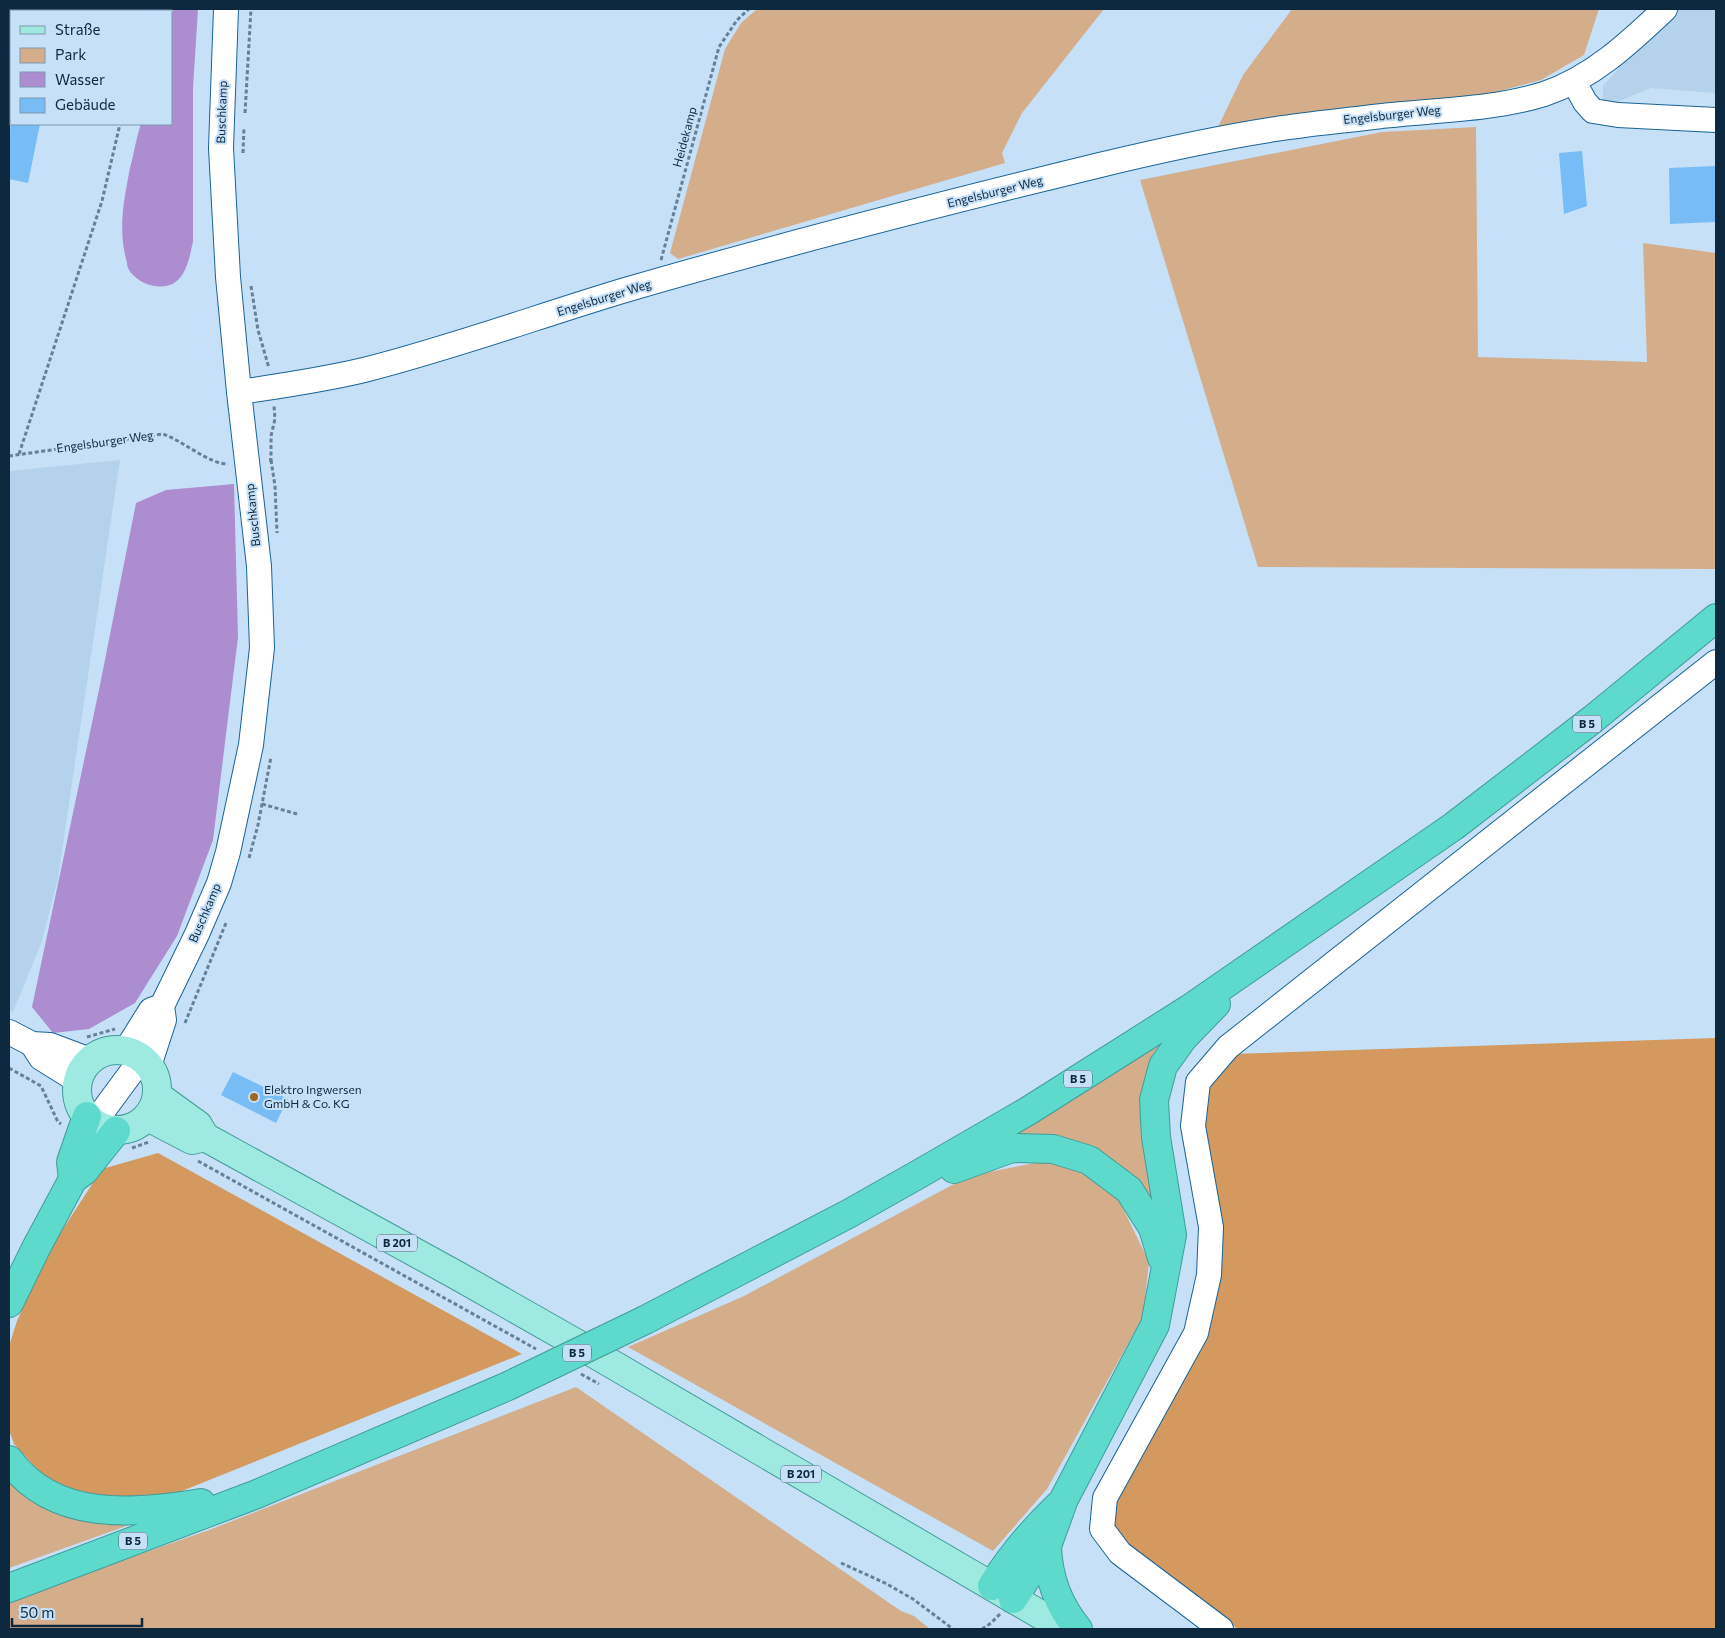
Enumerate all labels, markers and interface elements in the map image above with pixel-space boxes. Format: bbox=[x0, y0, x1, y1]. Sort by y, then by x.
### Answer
legend bbox=[10, 10, 172, 125]
text: Straße bbox=[55, 20, 101, 38]
text: Park bbox=[55, 45, 86, 63]
text: Wasser bbox=[55, 70, 105, 88]
street label: Buschkamp bbox=[213, 80, 229, 144]
text: Gebäude bbox=[55, 95, 116, 113]
street label: Engelsburger Weg bbox=[1343, 102, 1442, 126]
street label: Heidekamp bbox=[669, 105, 699, 169]
street label: Engelsburger Weg bbox=[946, 172, 1044, 210]
street label: Engelsburger Weg bbox=[555, 276, 653, 318]
street label: Engelsburger Weg bbox=[55, 427, 155, 455]
street label: Buschkamp bbox=[242, 483, 262, 547]
road number: B 5 bbox=[1573, 716, 1601, 732]
street label: Buschkamp bbox=[185, 881, 223, 944]
road number: B 5 bbox=[1064, 1070, 1092, 1088]
place label: Elektro Ingwersen GmbH & Co. KG bbox=[264, 1082, 362, 1110]
marker: Elektro Ingwersen GmbH & Co. KG bbox=[248, 1091, 260, 1103]
road number: B 201 bbox=[377, 1234, 417, 1252]
road number: B 5 bbox=[563, 1345, 591, 1362]
road number: B 201 bbox=[781, 1466, 821, 1482]
road number: B 5 bbox=[119, 1532, 147, 1550]
scale bar bbox=[12, 1596, 142, 1628]
text: 50 m bbox=[20, 1603, 54, 1621]

